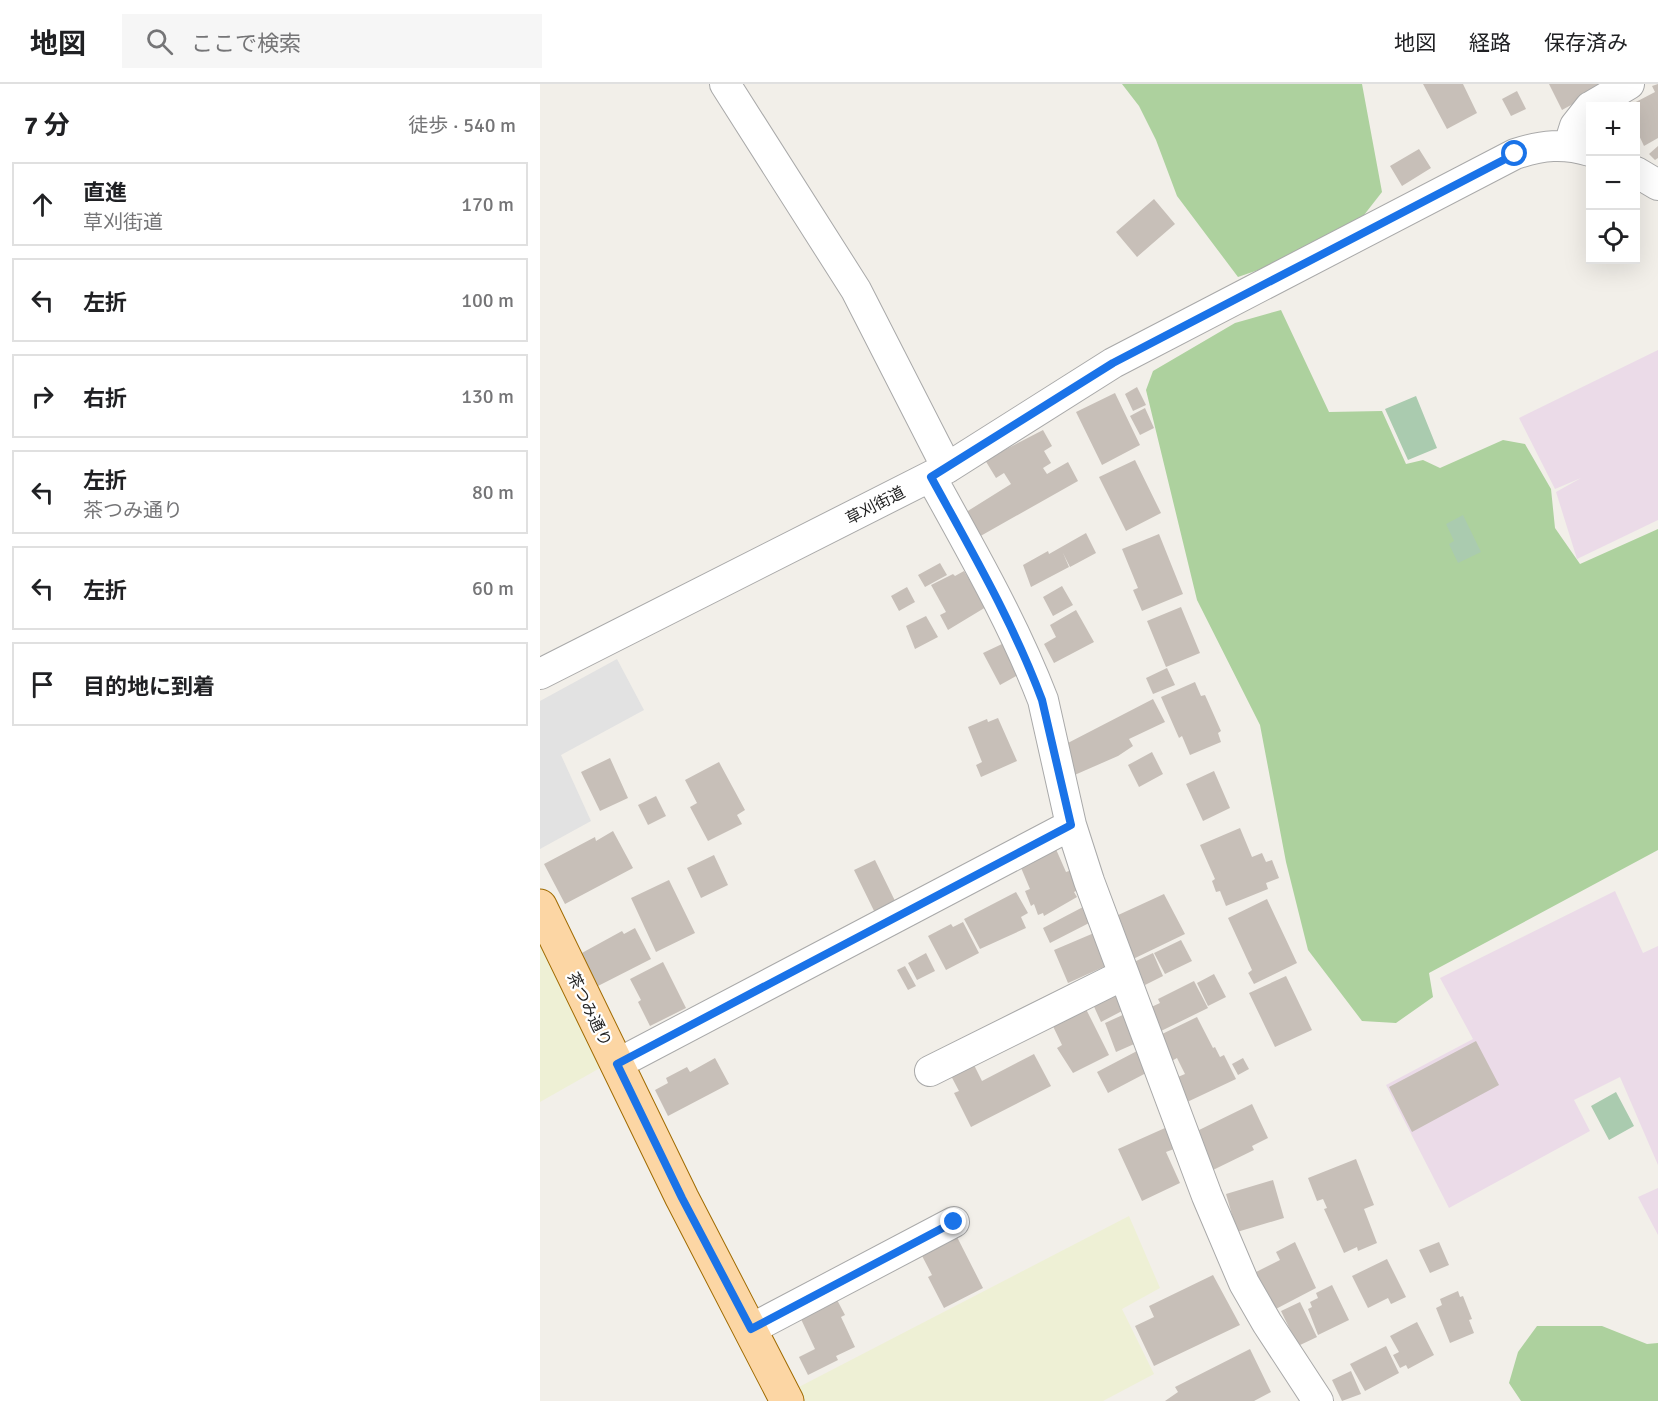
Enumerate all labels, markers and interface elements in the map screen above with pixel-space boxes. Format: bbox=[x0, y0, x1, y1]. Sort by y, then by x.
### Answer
search box bbox=[122, 14, 542, 68]
icon: search bbox=[143, 25, 176, 58]
text: 地図 bbox=[30, 27, 86, 61]
text: ここで検索 bbox=[191, 30, 301, 57]
text: 地図 bbox=[1394, 30, 1436, 56]
text: 経路 bbox=[1469, 30, 1511, 56]
text: 保存済み bbox=[1544, 30, 1628, 56]
map controls bbox=[1586, 102, 1640, 264]
button: + bbox=[1586, 102, 1640, 156]
text: 7 分 bbox=[24, 110, 70, 142]
text: 徒歩 · 540 m bbox=[408, 113, 516, 138]
route start bbox=[1501, 140, 1527, 166]
button: − bbox=[1586, 156, 1640, 210]
text: 直進 bbox=[83, 179, 127, 206]
icon: ahead bbox=[26, 188, 59, 221]
text: 170 m bbox=[461, 192, 514, 217]
text: 草刈街道 bbox=[83, 210, 163, 235]
button: locate bbox=[1586, 210, 1640, 264]
icon: left bbox=[26, 284, 59, 317]
text: 100 m bbox=[461, 288, 514, 313]
text: 左折 bbox=[83, 289, 127, 316]
icon: right bbox=[26, 380, 59, 413]
text: 130 m bbox=[461, 384, 514, 409]
text: 右折 bbox=[83, 385, 127, 412]
text: 左折 bbox=[83, 467, 127, 494]
icon: left bbox=[26, 476, 59, 509]
text: 80 m bbox=[472, 480, 514, 505]
street label: 草刈街道 bbox=[842, 482, 909, 529]
text: 茶つみ通り bbox=[83, 498, 183, 523]
icon: left bbox=[26, 572, 59, 605]
text: 60 m bbox=[472, 576, 514, 601]
text: 左折 bbox=[83, 577, 127, 604]
icon: arrive bbox=[26, 668, 59, 701]
text: 目的地に到着 bbox=[83, 673, 215, 700]
street label: 茶つみ通り bbox=[563, 969, 616, 1050]
route end bbox=[940, 1208, 966, 1234]

